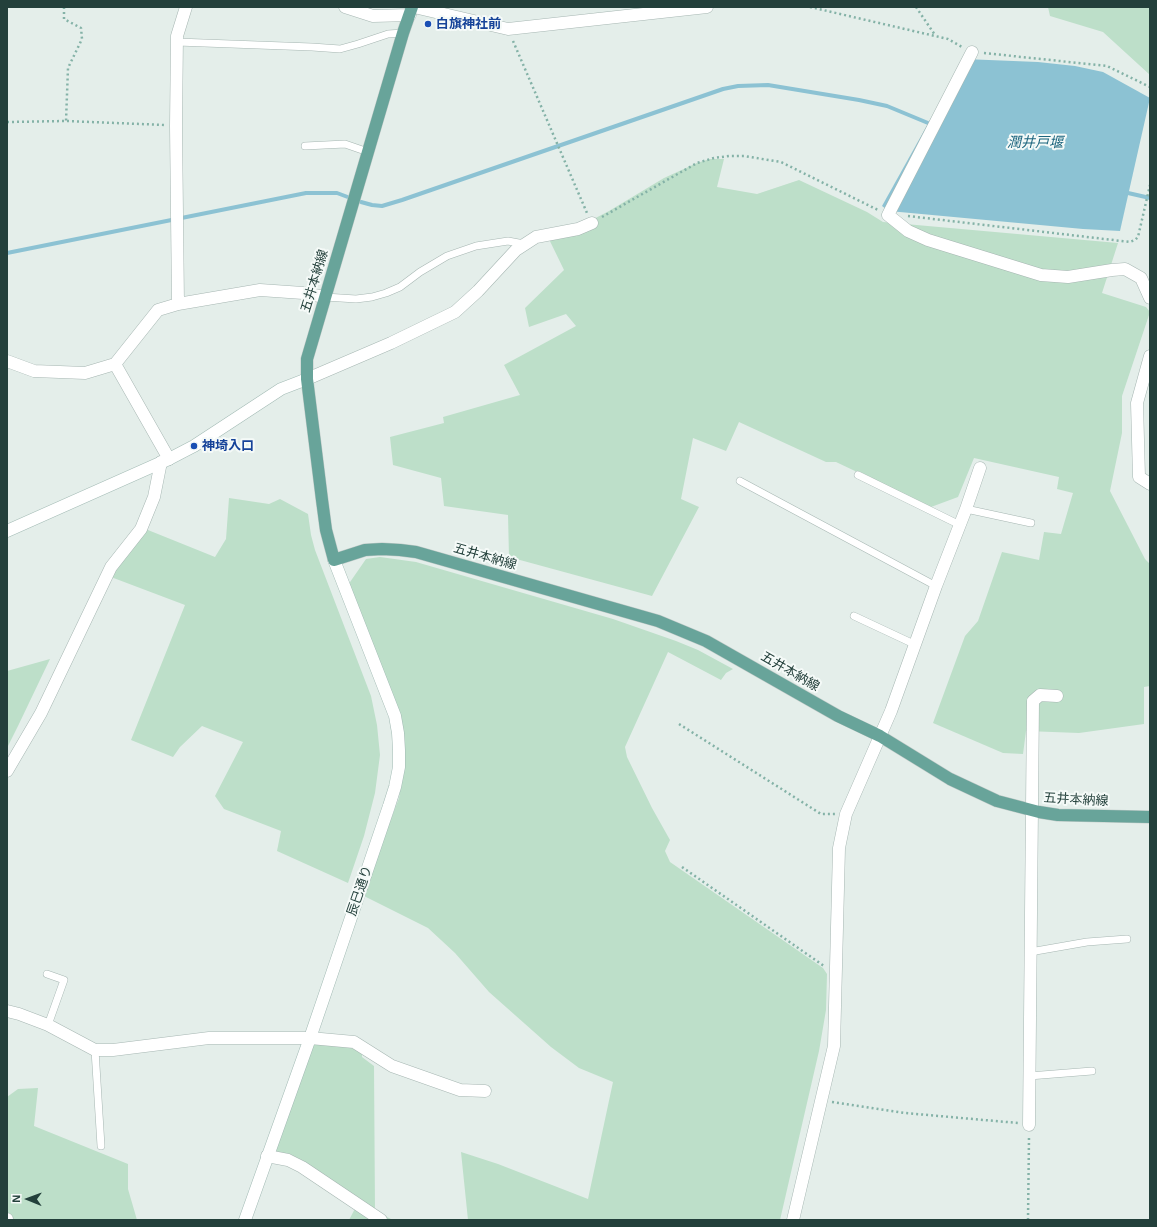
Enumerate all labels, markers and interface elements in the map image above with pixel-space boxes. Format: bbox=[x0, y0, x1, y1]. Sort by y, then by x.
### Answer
place label: 白旗神社前 bbox=[436, 16, 501, 32]
marker: 白旗神社前 bbox=[423, 19, 433, 29]
water label: 潤井戸堰 bbox=[1007, 135, 1063, 151]
street label: 五井本納線 bbox=[298, 248, 332, 314]
place label: 神埼入口 bbox=[202, 438, 254, 454]
marker: 神埼入口 bbox=[189, 441, 199, 451]
street label: 五井本納線 bbox=[452, 541, 518, 573]
street label: 五井本納線 bbox=[758, 649, 822, 695]
street label: 五井本納線 bbox=[1043, 791, 1109, 809]
street label: 辰巳通り bbox=[344, 864, 376, 918]
north arrow bbox=[8, 1179, 48, 1219]
text: N bbox=[10, 1195, 22, 1203]

